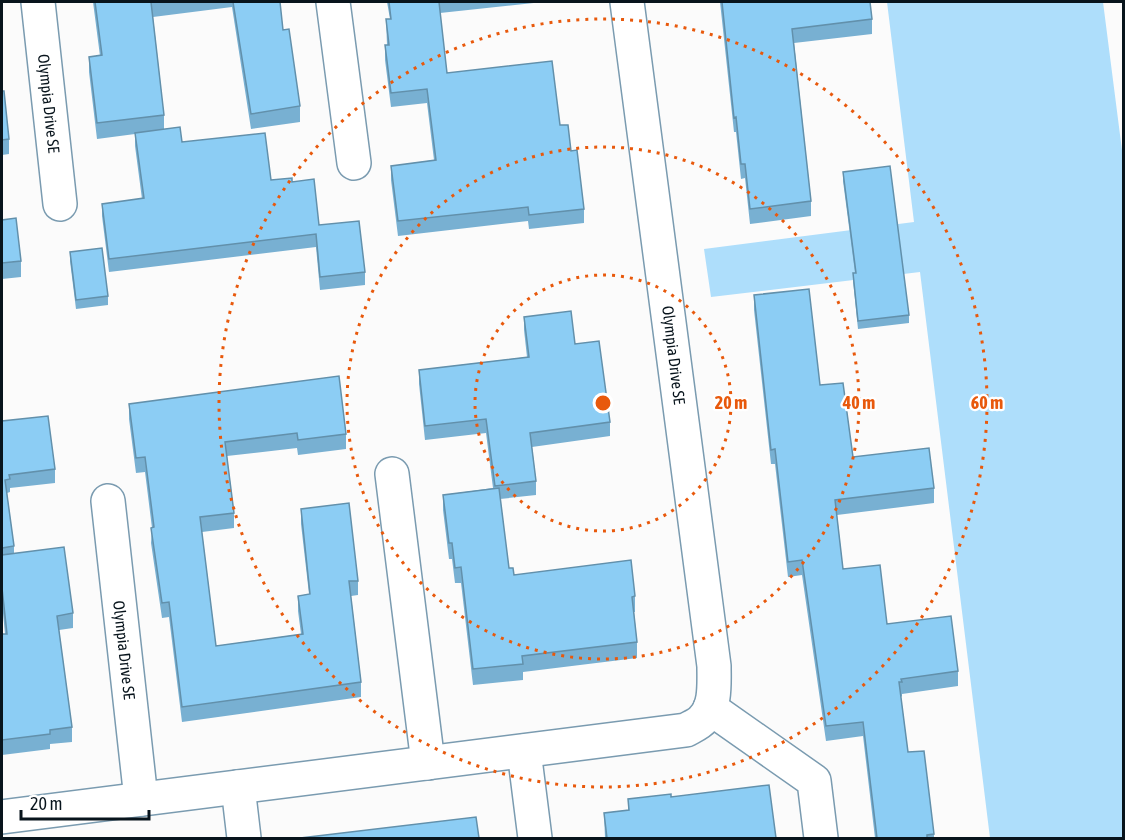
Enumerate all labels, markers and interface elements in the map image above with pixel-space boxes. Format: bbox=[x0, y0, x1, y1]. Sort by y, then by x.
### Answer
street label: Olympia Drive SE bbox=[35, 53, 63, 154]
street label: Olympia Drive SE bbox=[658, 305, 689, 406]
text: 20 m bbox=[715, 392, 747, 413]
text: 40 m bbox=[842, 392, 875, 413]
text: 60 m bbox=[971, 392, 1003, 413]
centre of rings bbox=[593, 393, 613, 413]
street label: Olympia Drive SE bbox=[110, 600, 139, 701]
scale bar bbox=[21, 783, 148, 821]
text: 20 m bbox=[30, 793, 62, 814]

